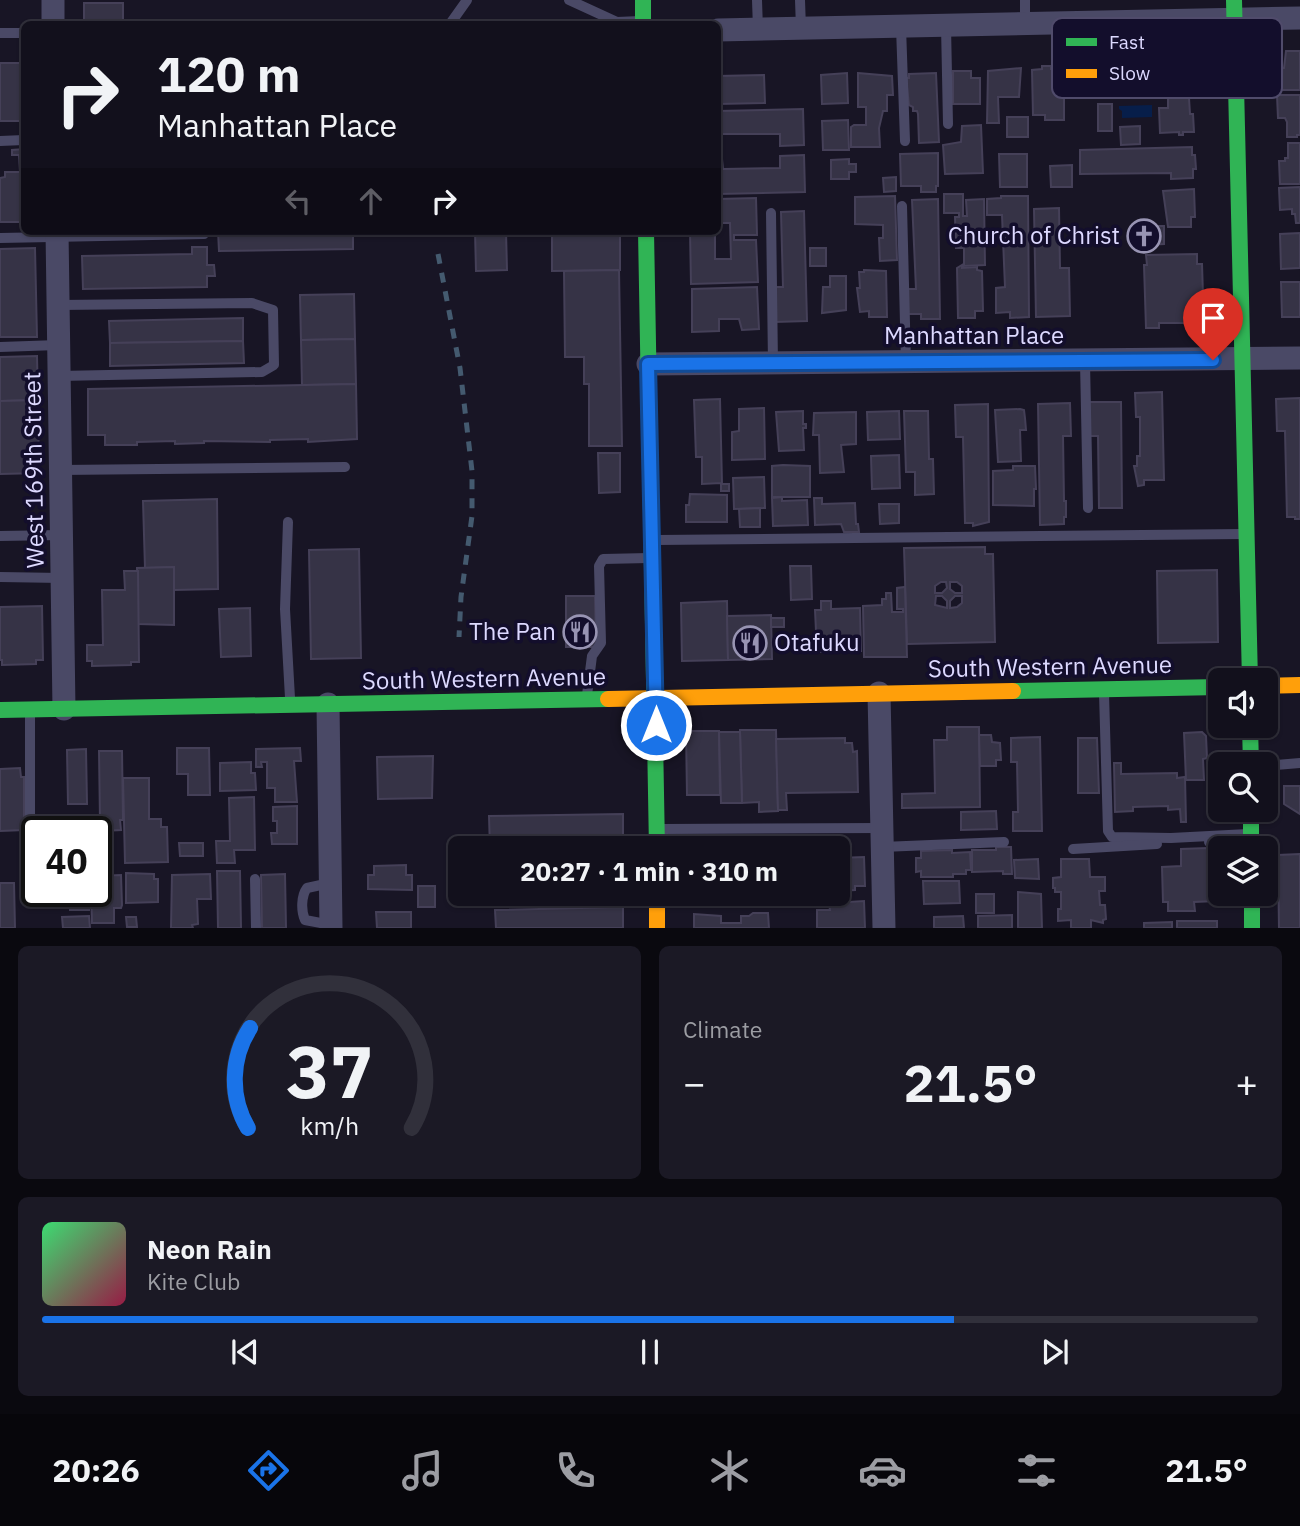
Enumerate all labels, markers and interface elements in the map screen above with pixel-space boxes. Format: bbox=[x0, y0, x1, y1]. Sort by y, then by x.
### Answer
legend bbox=[1052, 18, 1282, 98]
text: Fast bbox=[1109, 30, 1145, 54]
text: 120 m bbox=[157, 42, 301, 105]
icon: right bbox=[42, 49, 133, 140]
text: Slow bbox=[1109, 61, 1150, 85]
text: Manhattan Place bbox=[157, 104, 397, 146]
icon: left bbox=[279, 182, 317, 220]
icon: ahead bbox=[352, 182, 390, 220]
icon: right bbox=[425, 182, 463, 220]
church icon: Church of Christ bbox=[1125, 217, 1163, 255]
place label: Church of Christ bbox=[948, 219, 1120, 251]
pin bbox=[1183, 288, 1243, 360]
icon: arrive bbox=[1194, 299, 1232, 337]
street label: Manhattan Place bbox=[884, 319, 1064, 351]
street label: West 169th Street bbox=[15, 371, 51, 569]
restaurant icon: The Pan bbox=[561, 613, 599, 651]
place label: The Pan bbox=[469, 615, 556, 647]
restaurant icon: Otafuku bbox=[731, 624, 769, 662]
place label: Otafuku bbox=[774, 626, 860, 658]
street label: South Western Avenue bbox=[928, 648, 1172, 684]
street label: South Western Avenue bbox=[362, 660, 606, 696]
map controls bbox=[1208, 668, 1278, 906]
button: sound bbox=[1208, 668, 1278, 738]
position arrow bbox=[619, 688, 693, 762]
button: search bbox=[1208, 752, 1278, 822]
speed limit sign: 40 bbox=[21, 816, 112, 907]
button: layers bbox=[1208, 836, 1278, 906]
text: 20:27 · 1 min · 310 m bbox=[520, 854, 778, 888]
text: Climate bbox=[683, 1014, 762, 1044]
text: 37 bbox=[286, 1024, 373, 1119]
text: 21.5° bbox=[903, 1049, 1038, 1116]
text: − bbox=[683, 1058, 706, 1107]
text: + bbox=[1235, 1058, 1258, 1107]
text: km/h bbox=[300, 1109, 359, 1142]
text: Neon Rain bbox=[147, 1232, 272, 1266]
text: Kite Club bbox=[147, 1266, 240, 1296]
icon: previous bbox=[226, 1333, 264, 1371]
icon: pause bbox=[631, 1333, 669, 1371]
icon: next bbox=[1036, 1333, 1074, 1371]
icon: directions bbox=[244, 1446, 293, 1495]
icon: music bbox=[398, 1446, 447, 1495]
icon: phone bbox=[551, 1446, 600, 1495]
icon: climate bbox=[705, 1446, 754, 1495]
icon: car bbox=[858, 1446, 907, 1495]
icon: filters bbox=[1012, 1446, 1061, 1495]
text: 20:26 bbox=[52, 1449, 140, 1491]
text: 21.5° bbox=[1165, 1449, 1248, 1491]

